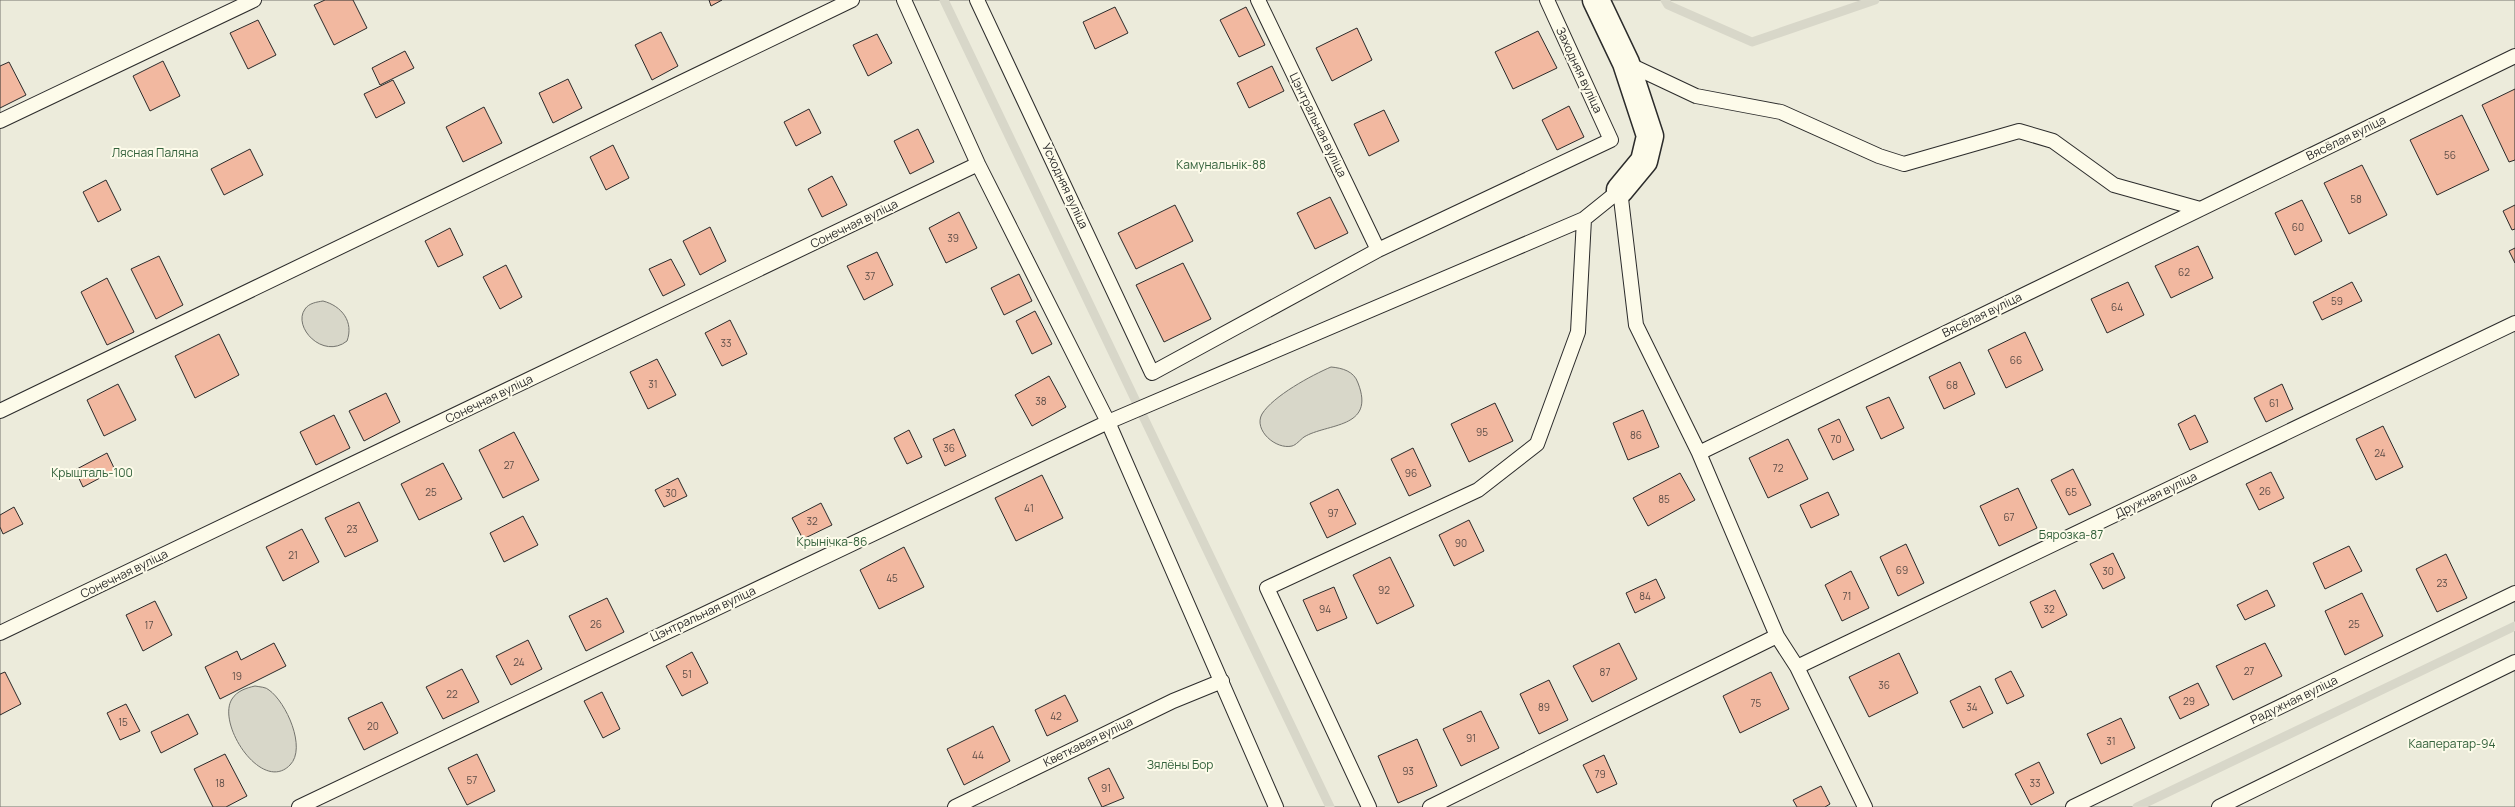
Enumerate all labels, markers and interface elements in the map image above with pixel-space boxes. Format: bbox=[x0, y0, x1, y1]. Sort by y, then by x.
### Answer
street label: Заходняя вуліца bbox=[1552, 24, 1607, 116]
street label: Цэнтральная вуліца bbox=[1286, 70, 1351, 180]
street label: Вясёлая вуліца bbox=[2303, 111, 2388, 164]
street label: Усходняя вуліца bbox=[1038, 140, 1093, 231]
park label: Лясная Паляна bbox=[112, 144, 198, 161]
house number: 56 bbox=[2444, 148, 2456, 162]
park label: Камунальнік-88 bbox=[1176, 156, 1266, 173]
house number: 58 bbox=[2350, 192, 2362, 206]
street label: Сонечная вуліца bbox=[807, 195, 900, 252]
house number: 60 bbox=[2292, 220, 2304, 234]
house number: 39 bbox=[947, 231, 959, 245]
house number: 62 bbox=[2178, 265, 2190, 279]
house number: 37 bbox=[865, 269, 875, 283]
street label: Вясёлая вуліца bbox=[1939, 288, 2024, 341]
house number: 59 bbox=[2331, 294, 2343, 308]
house number: 64 bbox=[2111, 300, 2123, 314]
house number: 33 bbox=[720, 336, 732, 350]
house number: 66 bbox=[2010, 353, 2022, 367]
street label: Сонечная вуліца bbox=[442, 370, 535, 427]
house number: 31 bbox=[648, 377, 658, 391]
house number: 68 bbox=[1946, 378, 1958, 392]
house number: 38 bbox=[1035, 394, 1047, 408]
house number: 61 bbox=[2269, 396, 2279, 410]
house number: 95 bbox=[1476, 425, 1488, 439]
house number: 86 bbox=[1630, 428, 1642, 442]
house number: 70 bbox=[1830, 432, 1842, 446]
house number: 36 bbox=[943, 441, 955, 455]
house number: 24 bbox=[2374, 446, 2386, 460]
house number: 27 bbox=[504, 458, 514, 472]
house number: 72 bbox=[1773, 461, 1784, 475]
park label: Крышталь-100 bbox=[51, 464, 133, 481]
house number: 96 bbox=[1405, 466, 1417, 480]
street label: Дружная вуліца bbox=[2112, 467, 2200, 522]
house number: 26 bbox=[2259, 484, 2271, 498]
house number: 25 bbox=[425, 485, 437, 499]
house number: 65 bbox=[2065, 485, 2077, 499]
house number: 30 bbox=[665, 486, 677, 500]
house number: 85 bbox=[1658, 492, 1670, 506]
house number: 41 bbox=[1024, 501, 1034, 515]
house number: 97 bbox=[1327, 506, 1339, 520]
house number: 67 bbox=[2003, 510, 2015, 524]
house number: 32 bbox=[806, 514, 818, 528]
house number: 23 bbox=[346, 522, 358, 536]
park label: Бярозка-87 bbox=[2039, 526, 2103, 543]
park label: Крынічка-86 bbox=[797, 533, 867, 550]
house number: 90 bbox=[1455, 536, 1467, 550]
street label: Сонечная вуліца bbox=[77, 545, 170, 602]
house number: 21 bbox=[288, 548, 298, 562]
house number: 69 bbox=[1896, 563, 1908, 577]
house number: 30 bbox=[2102, 564, 2114, 578]
house number: 45 bbox=[886, 571, 898, 585]
house number: 23 bbox=[2436, 576, 2448, 590]
street label: Цэнтральная вуліца bbox=[647, 582, 758, 645]
house number: 92 bbox=[1378, 583, 1390, 597]
house number: 84 bbox=[1639, 589, 1651, 603]
house number: 71 bbox=[1843, 589, 1851, 603]
house number: 94 bbox=[1319, 602, 1331, 616]
house number: 32 bbox=[2043, 602, 2055, 616]
house number: 26 bbox=[590, 617, 602, 631]
house number: 25 bbox=[2348, 617, 2360, 631]
house number: 17 bbox=[145, 618, 153, 632]
house number: 24 bbox=[513, 655, 525, 669]
house number: 27 bbox=[2244, 664, 2254, 678]
house number: 87 bbox=[1600, 665, 1610, 679]
house number: 51 bbox=[682, 667, 692, 681]
house number: 19 bbox=[232, 669, 242, 683]
street label: Радужная вуліца bbox=[2247, 671, 2340, 728]
house number: 36 bbox=[1878, 678, 1890, 692]
house number: 22 bbox=[446, 687, 458, 701]
house number: 29 bbox=[2183, 694, 2195, 708]
house number: 75 bbox=[1751, 696, 1762, 710]
house number: 89 bbox=[1538, 700, 1550, 714]
house number: 34 bbox=[1966, 700, 1978, 714]
house number: 42 bbox=[1050, 709, 1062, 723]
street label: Кветкавая вуліца bbox=[1040, 713, 1135, 771]
house number: 15 bbox=[118, 715, 128, 729]
house number: 20 bbox=[367, 719, 379, 733]
house number: 91 bbox=[1466, 731, 1476, 745]
house number: 31 bbox=[2106, 734, 2116, 748]
park label: Кааператар-94 bbox=[2408, 735, 2496, 752]
house number: 44 bbox=[972, 748, 984, 762]
park label: Зялёны Бор bbox=[1147, 756, 1213, 773]
house number: 93 bbox=[1402, 764, 1414, 778]
house number: 79 bbox=[1594, 767, 1606, 781]
house number: 57 bbox=[467, 773, 477, 787]
house number: 18 bbox=[215, 776, 225, 790]
house number: 33 bbox=[2029, 776, 2041, 790]
house number: 91 bbox=[1101, 781, 1111, 795]

